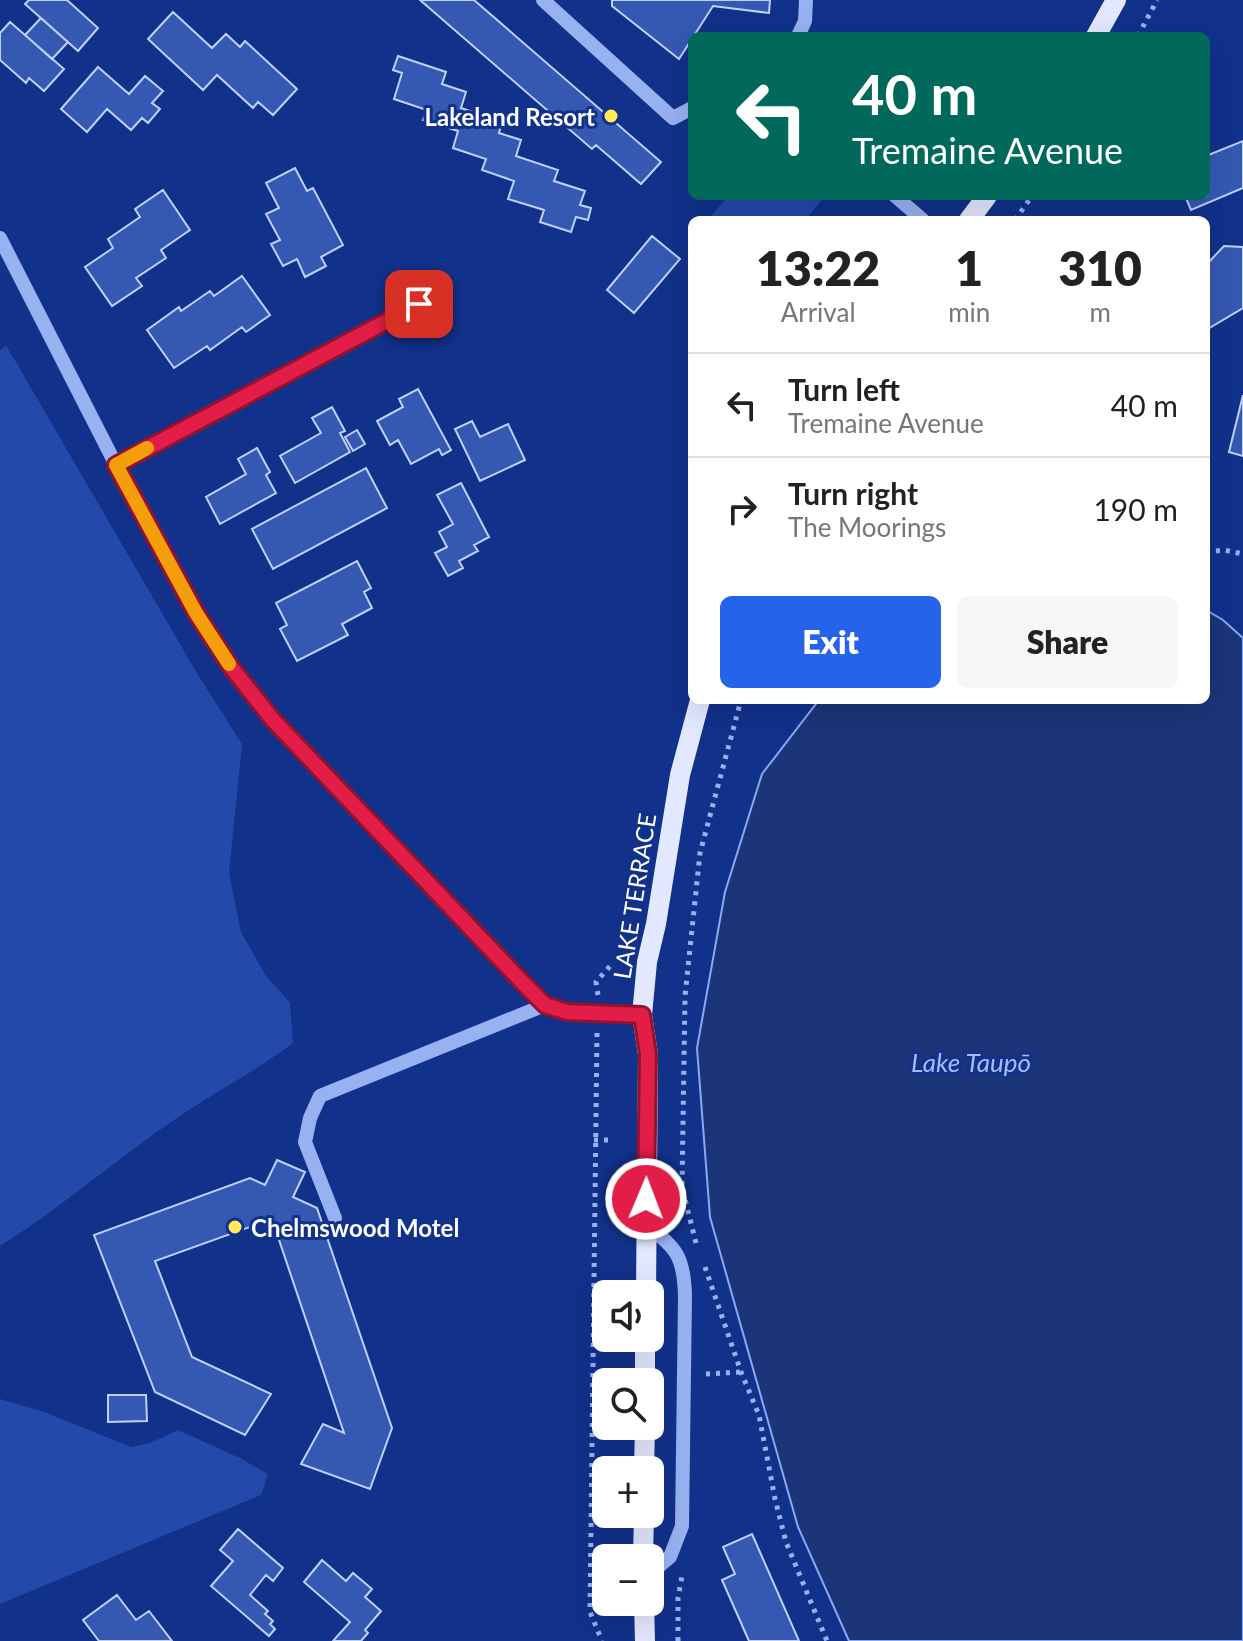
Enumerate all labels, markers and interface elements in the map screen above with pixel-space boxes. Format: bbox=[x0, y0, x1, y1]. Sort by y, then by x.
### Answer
text: 40 m bbox=[852, 60, 977, 127]
icon: left bbox=[720, 64, 824, 168]
place label: Lakeland Resort bbox=[425, 102, 595, 131]
marker: Lakeland Resort bbox=[602, 107, 620, 125]
text: Tremaine Avenue bbox=[852, 128, 1123, 172]
text: 13:22 bbox=[756, 239, 880, 296]
text: 1 bbox=[955, 239, 983, 296]
text: 310 bbox=[1058, 239, 1142, 296]
pin bbox=[385, 270, 453, 338]
icon: arrive bbox=[397, 282, 441, 326]
text: Arrival bbox=[781, 296, 856, 328]
text: min bbox=[948, 296, 990, 328]
text: m bbox=[1089, 296, 1111, 328]
text: Turn left bbox=[788, 371, 900, 407]
icon: left bbox=[720, 383, 764, 427]
text: 40 m bbox=[1111, 387, 1178, 423]
text: Tremaine Avenue bbox=[788, 407, 984, 439]
text: Turn right bbox=[788, 475, 918, 511]
icon: right bbox=[720, 487, 764, 531]
text: 190 m bbox=[1093, 491, 1178, 527]
text: The Moorings bbox=[788, 511, 946, 543]
button: Exit bbox=[720, 596, 941, 688]
button: Share bbox=[957, 596, 1178, 688]
street label: LAKE TERRACE bbox=[607, 811, 661, 981]
water label: Lake Taupō bbox=[911, 1046, 1031, 1078]
position arrow bbox=[604, 1157, 688, 1241]
place label: Chelmswood Motel bbox=[251, 1213, 459, 1242]
marker: Chelmswood Motel bbox=[226, 1218, 244, 1236]
map controls bbox=[592, 1280, 664, 1616]
button: sound bbox=[592, 1280, 664, 1352]
button: search bbox=[592, 1368, 664, 1440]
button: + bbox=[592, 1456, 664, 1528]
button: − bbox=[592, 1544, 664, 1616]

